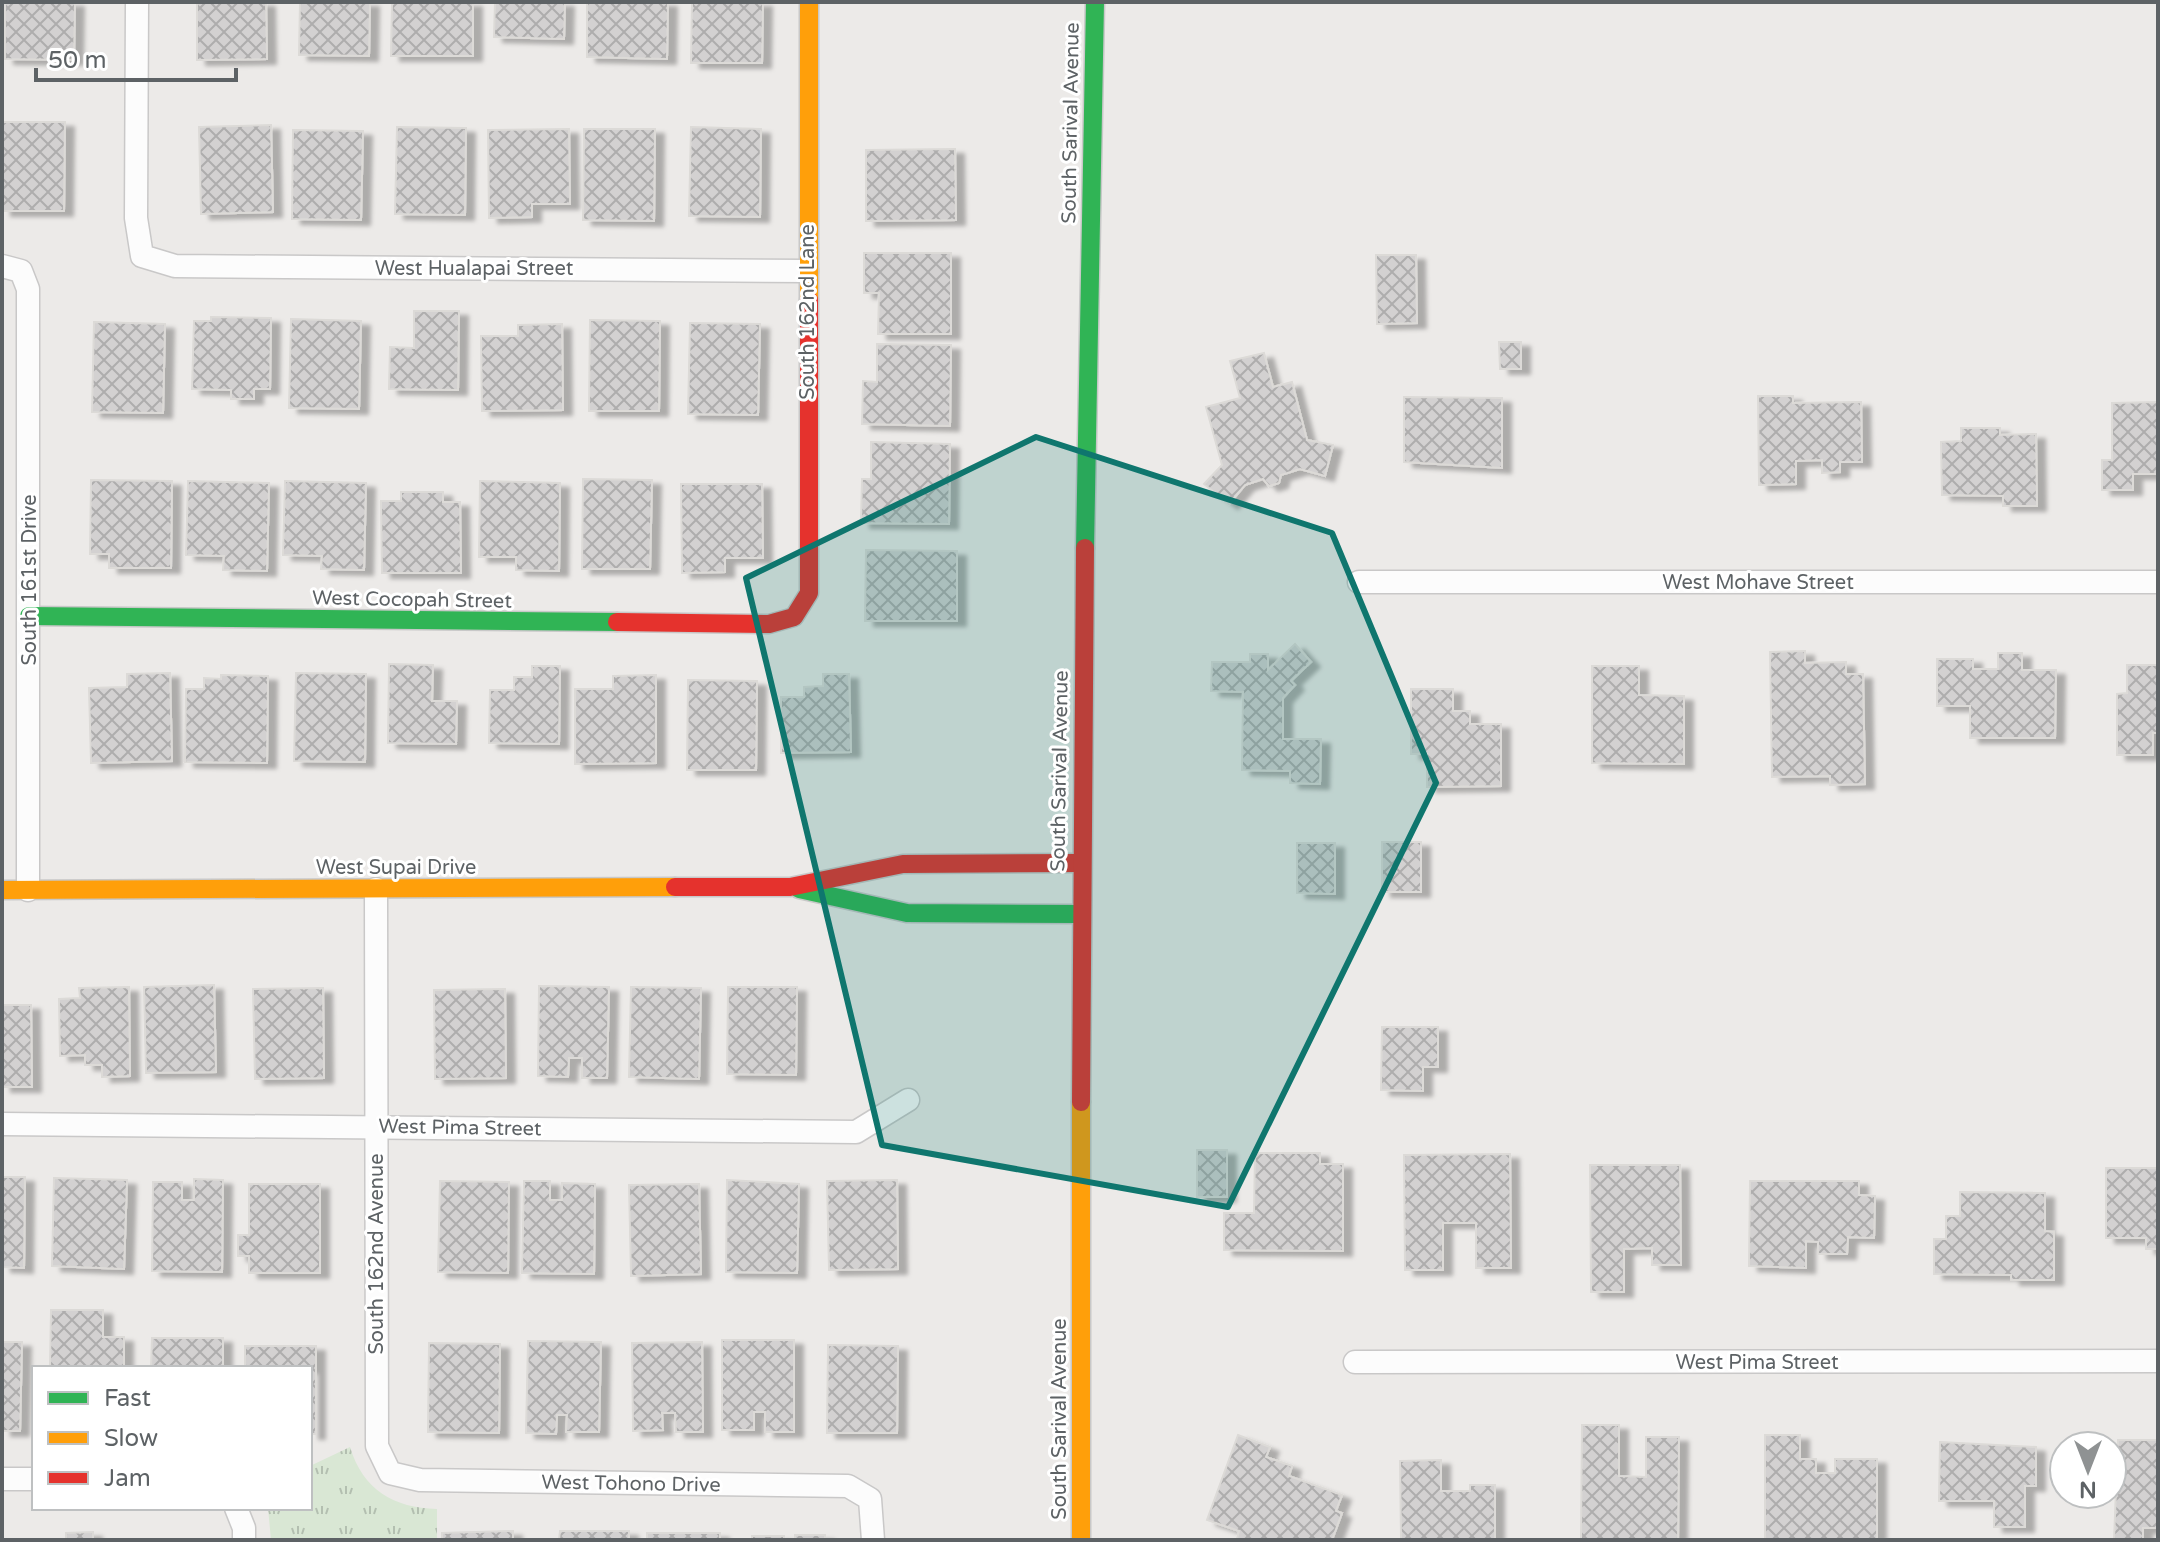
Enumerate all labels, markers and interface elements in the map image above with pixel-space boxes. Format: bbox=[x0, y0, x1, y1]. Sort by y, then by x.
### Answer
street label: South Sarival Avenue bbox=[1057, 22, 1085, 224]
scale bar bbox=[36, 32, 236, 82]
text: 50 m bbox=[48, 46, 106, 75]
street label: South 162nd Lane bbox=[796, 224, 820, 400]
street label: West Hualapai Street bbox=[375, 257, 574, 281]
street label: South 161st Drive bbox=[18, 495, 42, 665]
street label: West Mohave Street bbox=[1662, 571, 1854, 595]
street label: West Cocopah Street bbox=[312, 586, 512, 614]
street label: South Sarival Avenue bbox=[1046, 670, 1074, 872]
street label: West Supai Drive bbox=[316, 856, 476, 880]
street label: West Pima Street bbox=[378, 1115, 542, 1141]
street label: South 162nd Avenue bbox=[365, 1154, 389, 1354]
street label: South Sarival Avenue bbox=[1048, 1318, 1072, 1520]
street label: West Pima Street bbox=[1675, 1351, 1839, 1375]
legend bbox=[32, 1366, 312, 1510]
text: Fast bbox=[104, 1384, 151, 1413]
text: Slow bbox=[104, 1424, 158, 1453]
north arrow bbox=[2048, 1430, 2128, 1510]
text: Jam bbox=[104, 1464, 151, 1493]
street label: West Tohono Drive bbox=[541, 1470, 721, 1498]
text: N bbox=[2079, 1476, 2097, 1502]

